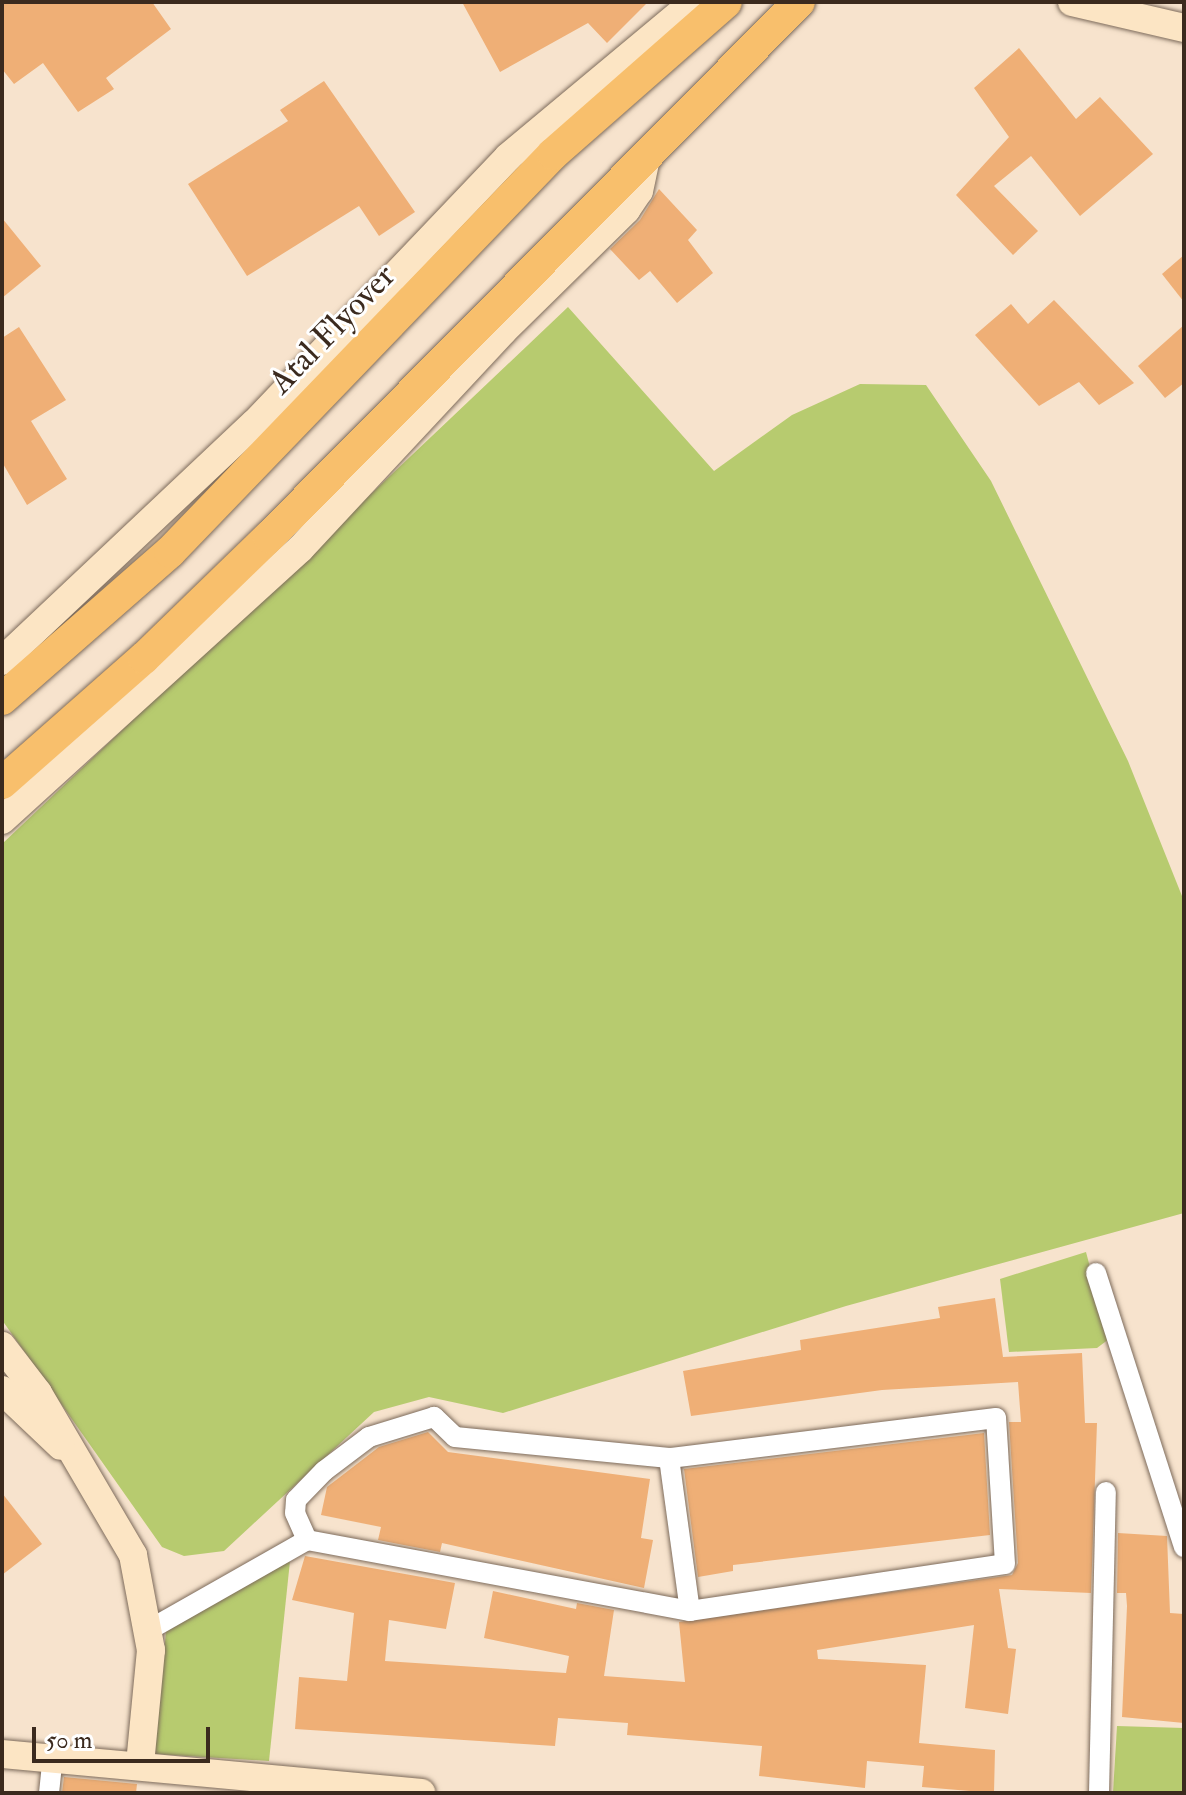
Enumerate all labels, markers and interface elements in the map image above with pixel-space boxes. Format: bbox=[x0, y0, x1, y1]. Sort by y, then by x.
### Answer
street label: Atal Flyover bbox=[260, 256, 404, 402]
scale bar bbox=[36, 1711, 214, 1761]
text: 50 m bbox=[46, 1725, 92, 1756]

